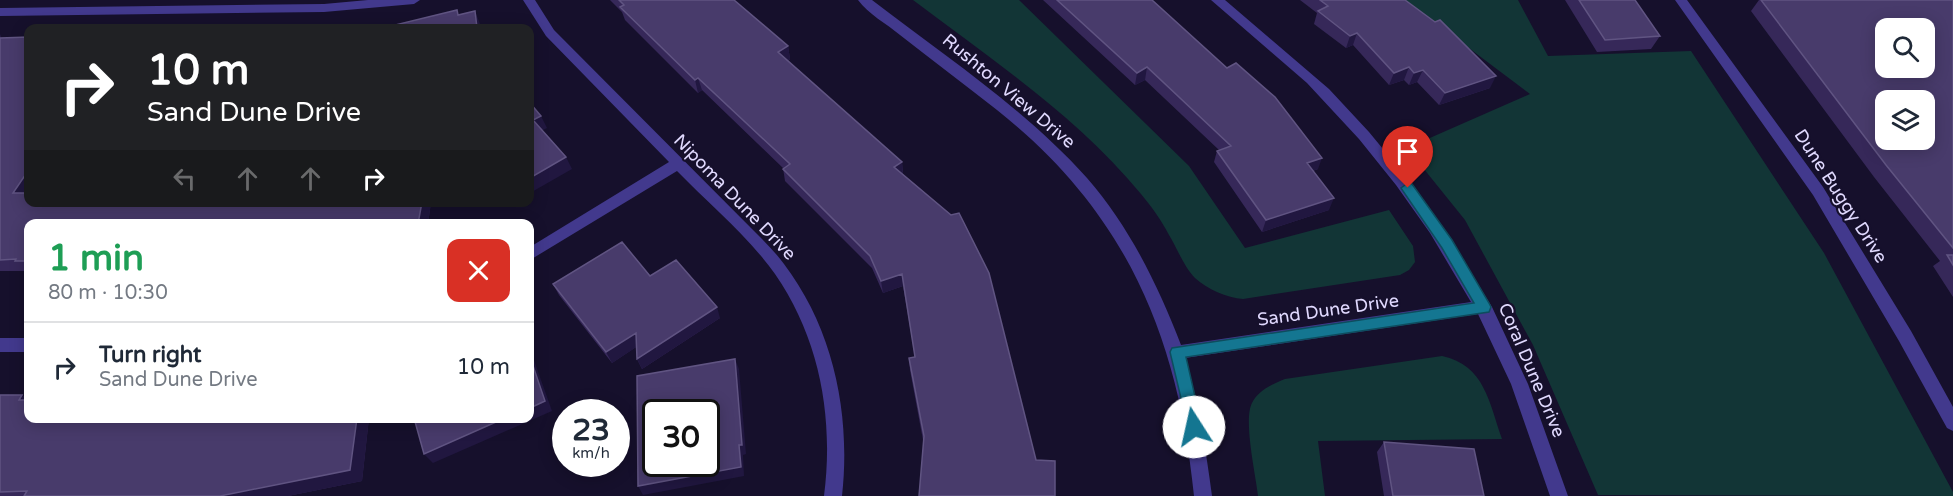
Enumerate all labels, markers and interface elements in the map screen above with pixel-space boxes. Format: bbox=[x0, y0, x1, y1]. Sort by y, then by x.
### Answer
map controls bbox=[1875, 18, 1935, 150]
button: search bbox=[1875, 18, 1935, 78]
street label: Rushton View Drive bbox=[938, 29, 1080, 153]
text: 10 m bbox=[147, 45, 249, 96]
icon: right bbox=[48, 48, 126, 126]
button: layers bbox=[1875, 90, 1935, 150]
text: Sand Dune Drive bbox=[147, 96, 361, 129]
street label: Dune Buggy Drive bbox=[1790, 125, 1892, 267]
pin bbox=[1382, 126, 1433, 188]
street label: Nipoma Dune Drive bbox=[669, 129, 801, 265]
icon: arrive bbox=[1391, 135, 1424, 168]
icon: left bbox=[168, 162, 201, 195]
icon: ahead bbox=[231, 162, 264, 195]
icon: ahead bbox=[294, 162, 327, 195]
icon: right bbox=[357, 162, 390, 195]
text: 1 min bbox=[48, 237, 144, 280]
button: close bbox=[447, 239, 510, 302]
text: 80 m · 10:30 bbox=[48, 281, 168, 305]
street label: Sand Dune Drive bbox=[1256, 289, 1400, 331]
street label: Coral Dune Drive bbox=[1494, 299, 1570, 441]
text: Turn right bbox=[99, 342, 201, 368]
icon: right bbox=[48, 351, 81, 384]
text: 10 m bbox=[456, 354, 510, 380]
text: Sand Dune Drive bbox=[99, 368, 258, 392]
position arrow bbox=[1162, 395, 1226, 459]
speed limit sign: 30 bbox=[642, 399, 720, 477]
text: 23 bbox=[572, 412, 610, 449]
text: km/h bbox=[572, 444, 610, 462]

